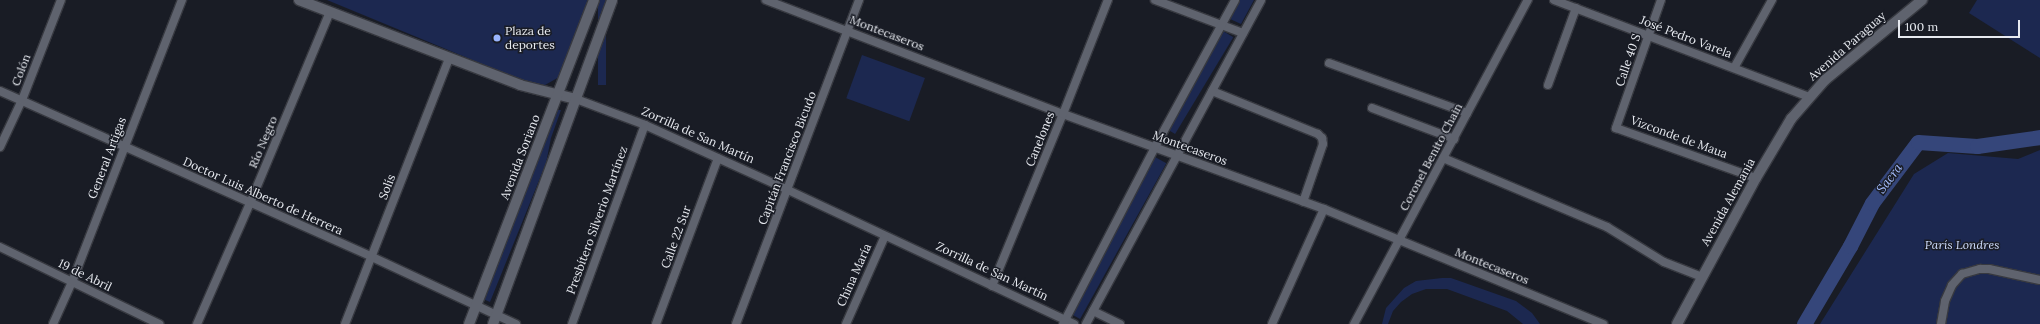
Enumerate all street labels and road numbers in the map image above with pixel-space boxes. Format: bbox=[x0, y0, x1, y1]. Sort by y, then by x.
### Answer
street label: Avenida Paraguay bbox=[1805, 8, 1889, 84]
street label: Montecaseros bbox=[848, 12, 926, 54]
street label: José Pedro Varela bbox=[1638, 13, 1734, 61]
street label: Calle 40 S bbox=[1612, 32, 1644, 88]
street label: Colón bbox=[8, 52, 34, 88]
street label: Capitán Francisco Bicudo bbox=[755, 89, 819, 227]
street label: Coronel Benito Chain bbox=[1397, 101, 1465, 213]
street label: Zorrilla de San Martín bbox=[639, 104, 757, 166]
street label: Canelones bbox=[1022, 109, 1058, 169]
street label: Avenida Soriano bbox=[497, 112, 543, 202]
street label: Vizconde de Maua bbox=[1629, 113, 1729, 161]
street label: Río Negro bbox=[246, 114, 280, 170]
street label: General Artigas bbox=[85, 115, 129, 201]
street label: Montecaseros bbox=[1151, 128, 1229, 168]
street label: Presbítero Silverio Martínez bbox=[563, 144, 631, 296]
street label: Doctor Luis Alberto de Herrera bbox=[181, 154, 345, 238]
street label: Avenida Alemania bbox=[1698, 156, 1758, 248]
street label: Solís bbox=[376, 172, 398, 202]
street label: Calle 22 Sur bbox=[658, 204, 694, 270]
street label: Zorrilla de San Martín bbox=[934, 239, 1050, 303]
street label: China María bbox=[834, 241, 874, 309]
street label: Montecaseros bbox=[1453, 245, 1531, 287]
street label: 19 de Abril bbox=[56, 256, 114, 294]

